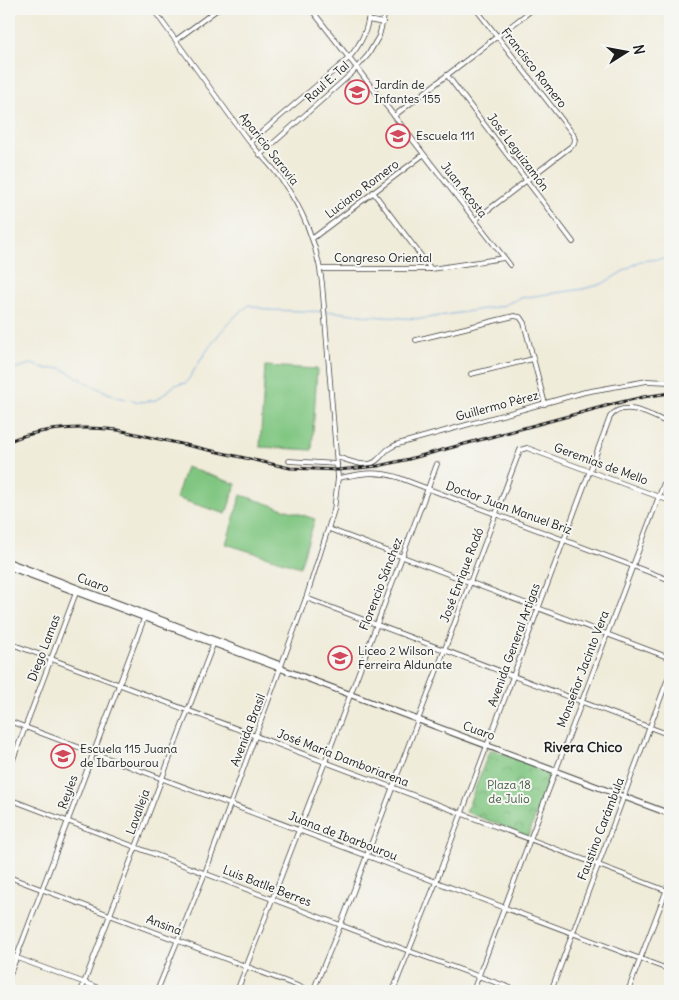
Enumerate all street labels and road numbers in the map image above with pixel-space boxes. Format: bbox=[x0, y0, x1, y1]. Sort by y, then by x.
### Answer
street label: Francisco Romero bbox=[498, 25, 570, 111]
street label: Raul E. Tal bbox=[301, 58, 352, 105]
street label: Aparicio Saravia bbox=[236, 109, 302, 188]
street label: José Leguizamón bbox=[484, 110, 553, 194]
street label: Luciano Romero bbox=[322, 156, 402, 221]
street label: Juan Acosta bbox=[438, 159, 491, 221]
street label: Congreso Oriental bbox=[334, 250, 432, 265]
street label: Guillermo Pérez bbox=[454, 387, 540, 424]
street label: Geremias de Mello bbox=[552, 440, 651, 488]
street label: Doctor Juan Manuel Briz bbox=[444, 478, 575, 537]
street label: José Enrique Rodó bbox=[437, 525, 487, 624]
street label: Florencio Sánchez bbox=[356, 535, 405, 632]
street label: Cuaro bbox=[75, 570, 112, 596]
street label: Avenida General Artigas bbox=[484, 581, 543, 709]
street label: Monseñor Jacinto Vera bbox=[553, 608, 612, 729]
street label: Diego Lamas bbox=[24, 612, 63, 683]
street label: Avenida Brasil bbox=[227, 691, 268, 768]
street label: Cuaro bbox=[461, 718, 498, 743]
street label: José María Damboriarena bbox=[275, 725, 411, 790]
street label: Reyles bbox=[54, 773, 81, 811]
street label: Faustino Carámbula bbox=[574, 775, 627, 882]
street label: Lavalleja bbox=[122, 787, 153, 837]
street label: Juana de Ibarbourou bbox=[287, 808, 400, 863]
street label: Luis Batlle Berres bbox=[221, 862, 314, 909]
street label: Ansina bbox=[144, 911, 184, 938]

